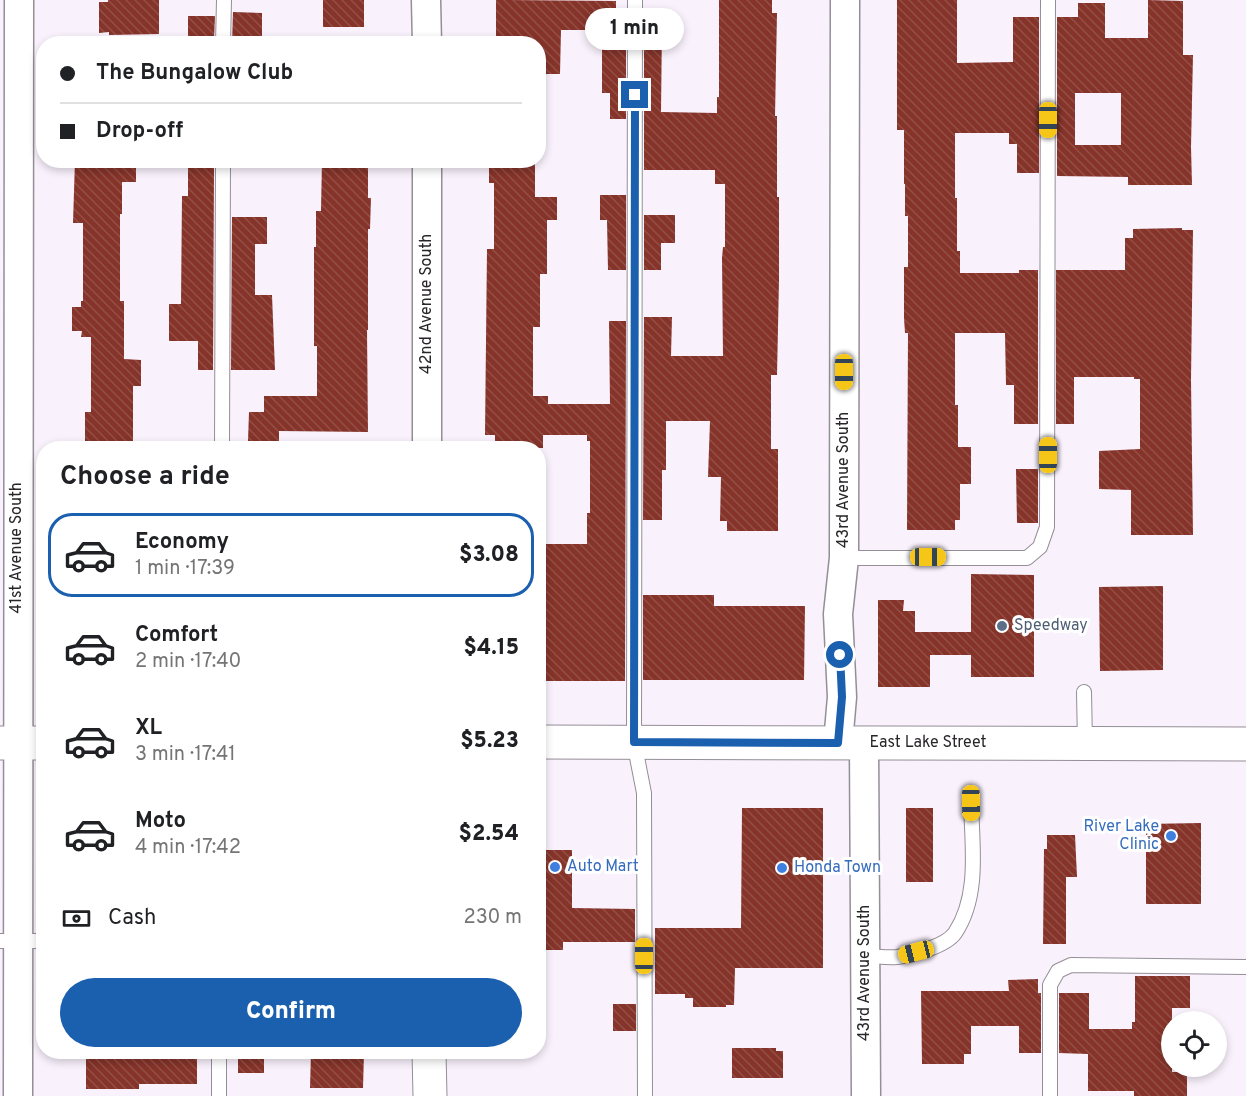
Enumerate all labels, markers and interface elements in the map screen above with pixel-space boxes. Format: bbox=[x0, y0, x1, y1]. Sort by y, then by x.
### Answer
callout: 1 min bbox=[586, 8, 684, 50]
text: 1 min bbox=[610, 16, 659, 42]
text: The Bungalow Club bbox=[96, 60, 293, 87]
route end bbox=[621, 81, 648, 108]
car bbox=[1039, 102, 1057, 138]
text: Drop-off bbox=[96, 118, 183, 145]
street label: 42nd Avenue South bbox=[417, 234, 437, 374]
car bbox=[835, 354, 853, 390]
street label: 43rd Avenue South bbox=[834, 412, 854, 548]
car bbox=[1039, 437, 1057, 473]
text: Choose a ride bbox=[60, 460, 230, 494]
street label: 41st Avenue South bbox=[7, 482, 27, 614]
icon: car bbox=[63, 528, 117, 582]
text: Economy bbox=[135, 529, 229, 556]
text: $3.08 bbox=[459, 542, 519, 569]
car bbox=[910, 548, 946, 566]
text: 1 min · 17:39 bbox=[135, 556, 235, 582]
place label: Speedway bbox=[1014, 616, 1088, 636]
marker: Speedway bbox=[995, 619, 1009, 633]
icon: car bbox=[63, 621, 117, 675]
text: Comfort bbox=[135, 622, 218, 649]
text: $4.15 bbox=[464, 635, 519, 662]
route start bbox=[826, 641, 853, 668]
text: 2 min · 17:40 bbox=[135, 649, 241, 675]
icon: car bbox=[63, 714, 117, 768]
text: XL bbox=[135, 715, 162, 742]
text: $5.23 bbox=[460, 728, 519, 755]
street label: East Lake Street bbox=[870, 733, 986, 753]
text: 3 min · 17:41 bbox=[135, 742, 236, 768]
car bbox=[962, 785, 980, 821]
icon: car bbox=[63, 807, 117, 861]
text: Moto bbox=[135, 808, 186, 835]
place label: River Lake Clinic bbox=[1083, 817, 1159, 855]
text: $2.54 bbox=[459, 821, 519, 848]
marker: River Lake Clinic bbox=[1164, 829, 1178, 843]
text: 4 min · 17:42 bbox=[135, 835, 241, 861]
place label: Auto Mart bbox=[567, 857, 639, 877]
place label: Honda Town bbox=[794, 858, 881, 878]
marker: Auto Mart bbox=[548, 860, 562, 874]
marker: Honda Town bbox=[775, 861, 789, 875]
icon: cash bbox=[60, 902, 93, 935]
text: Cash bbox=[108, 905, 157, 932]
text: 230 m bbox=[463, 905, 522, 931]
street label: 43rd Avenue South bbox=[855, 905, 875, 1041]
car bbox=[635, 938, 653, 974]
car bbox=[896, 939, 936, 965]
button: Confirm bbox=[60, 978, 522, 1047]
map controls bbox=[1161, 1011, 1227, 1077]
button: locate bbox=[1161, 1011, 1227, 1077]

